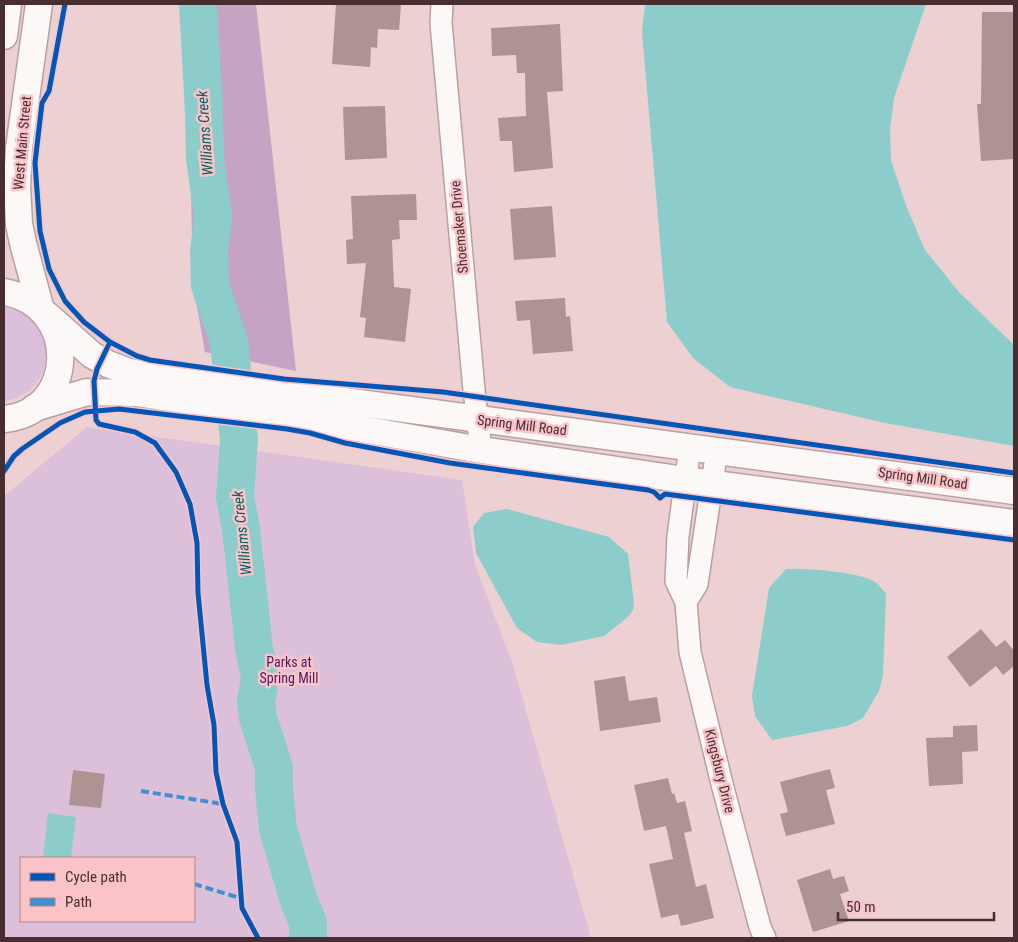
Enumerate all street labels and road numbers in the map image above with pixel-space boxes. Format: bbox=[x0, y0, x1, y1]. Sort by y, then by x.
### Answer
street label: West Main Street bbox=[10, 95, 34, 191]
street label: Shoemaker Drive bbox=[447, 180, 471, 274]
street label: Spring Mill Road bbox=[476, 412, 568, 438]
street label: Spring Mill Road bbox=[877, 464, 969, 492]
street label: Kingsbury Drive bbox=[702, 727, 738, 815]

